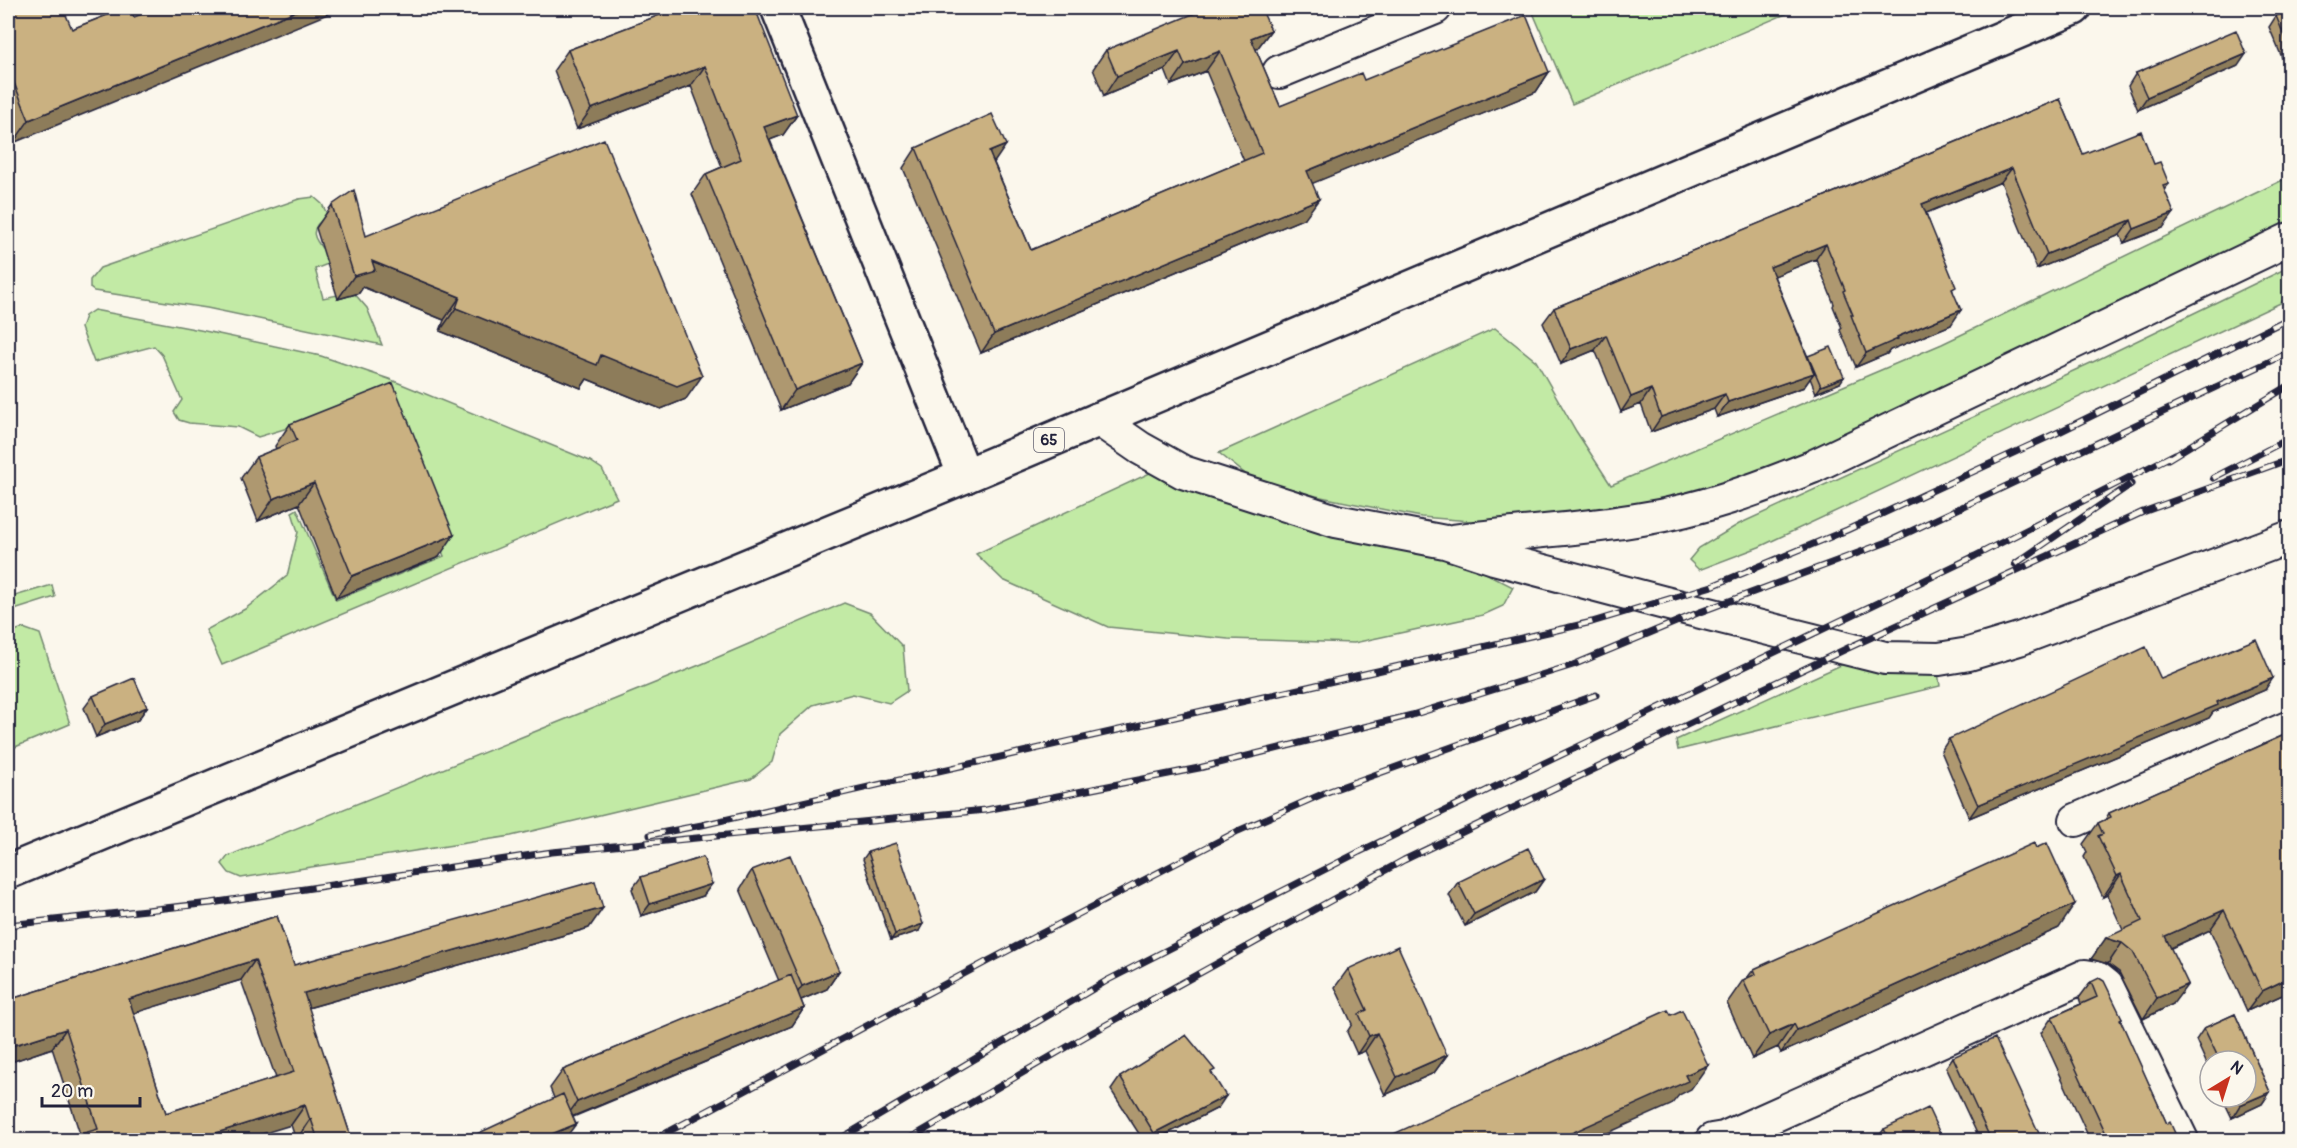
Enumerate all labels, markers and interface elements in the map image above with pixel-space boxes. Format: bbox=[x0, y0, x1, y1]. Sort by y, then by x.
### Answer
road number: 65 bbox=[1034, 428, 1064, 452]
north arrow bbox=[2198, 1049, 2258, 1109]
text: N bbox=[2226, 1057, 2247, 1079]
scale bar bbox=[42, 1070, 140, 1108]
text: 20 m bbox=[51, 1080, 93, 1103]

